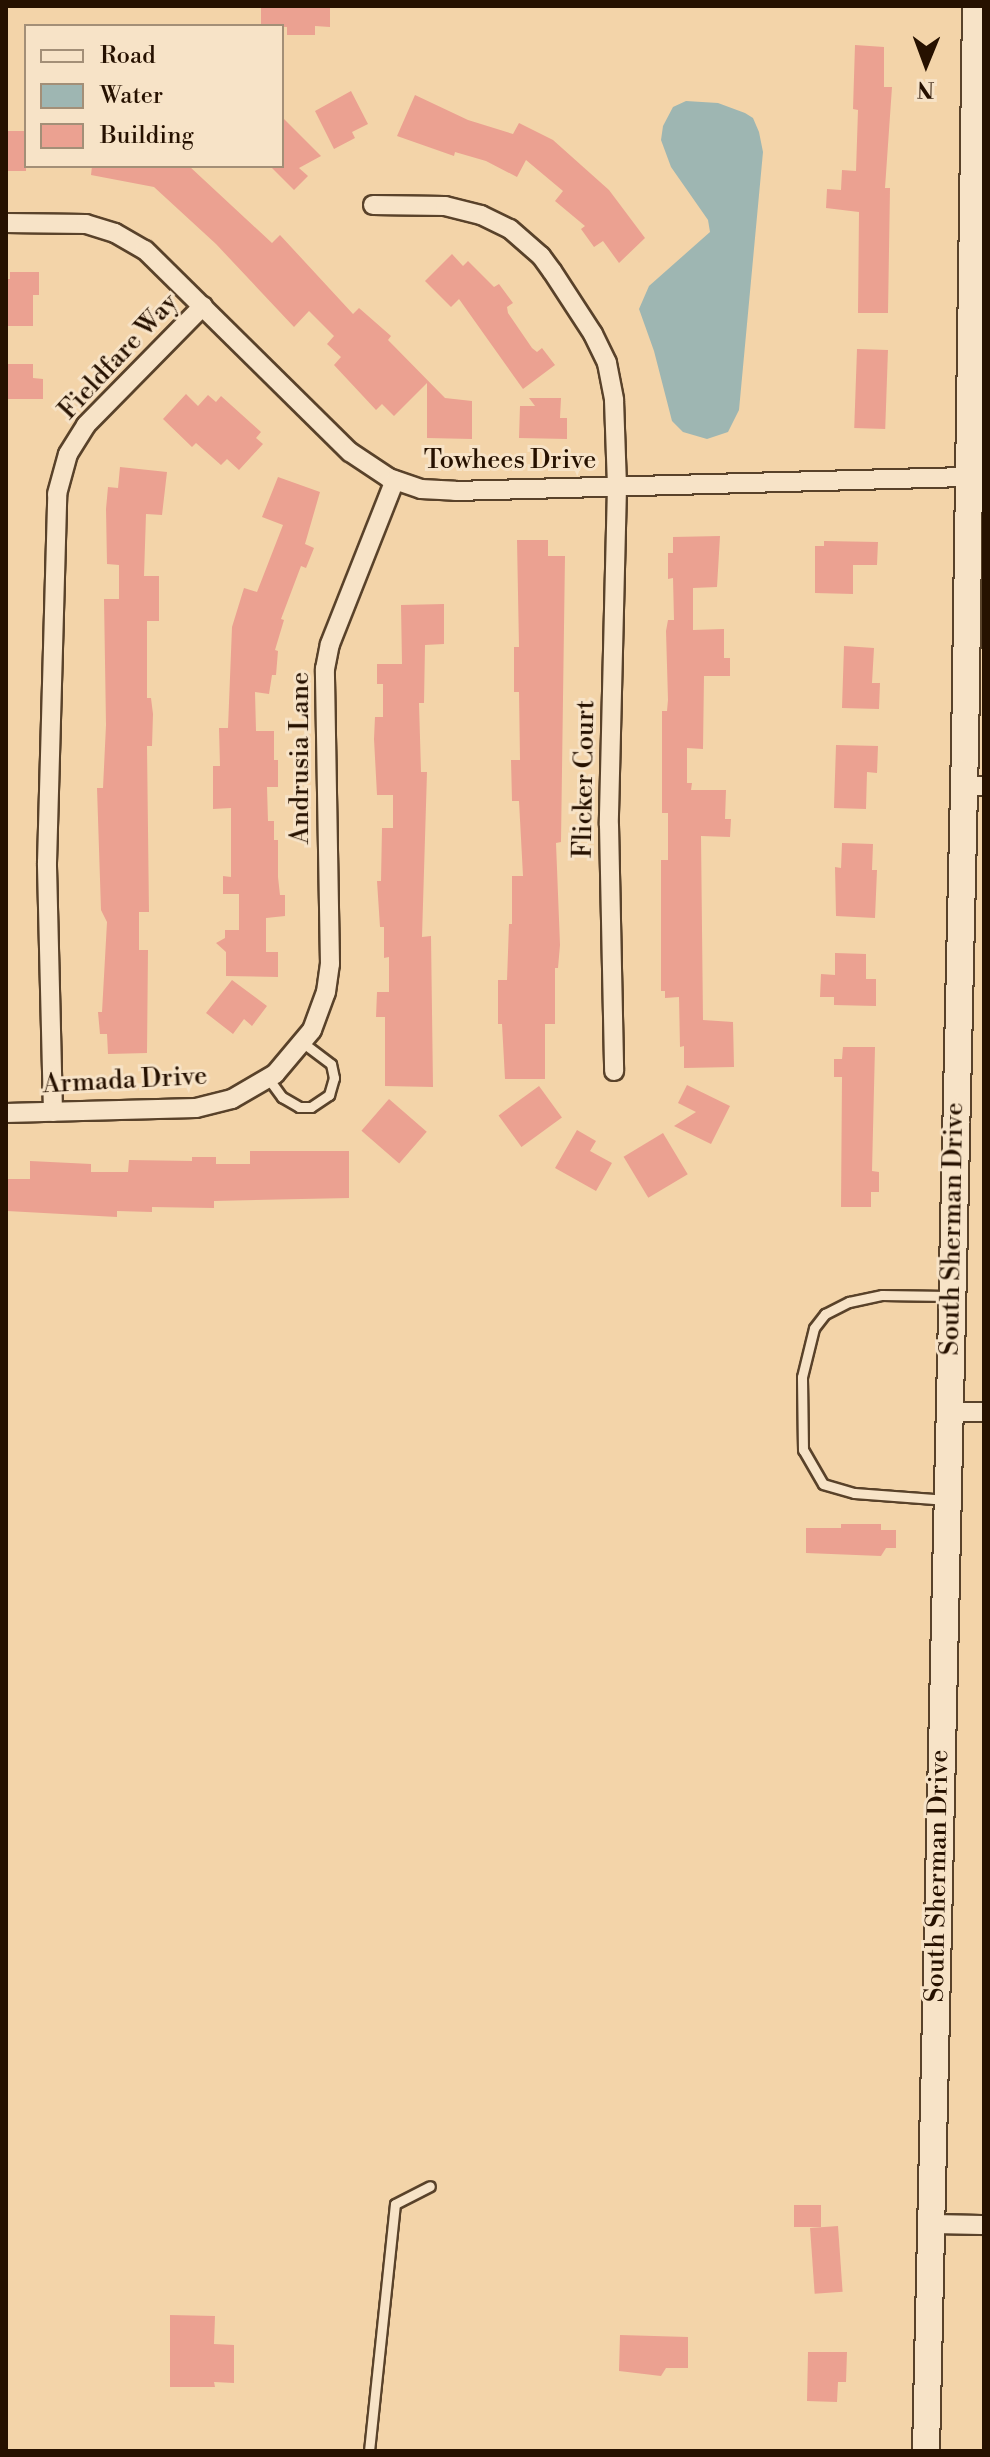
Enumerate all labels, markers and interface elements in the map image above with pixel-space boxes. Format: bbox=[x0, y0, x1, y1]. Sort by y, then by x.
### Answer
legend bbox=[24, 24, 284, 168]
north arrow bbox=[886, 24, 966, 104]
text: Road bbox=[100, 41, 156, 71]
text: N bbox=[917, 75, 935, 102]
text: Water bbox=[100, 81, 163, 111]
text: Building bbox=[100, 121, 194, 151]
street label: Fieldfare Way bbox=[53, 288, 185, 426]
street label: Towhees Drive bbox=[424, 445, 596, 477]
street label: Andrusia Lane bbox=[285, 672, 317, 844]
street label: Flicker Court bbox=[568, 700, 602, 858]
street label: Armada Drive bbox=[42, 1061, 208, 1101]
street label: South Sherman Drive bbox=[935, 1102, 971, 1356]
street label: South Sherman Drive bbox=[920, 1749, 956, 2003]

